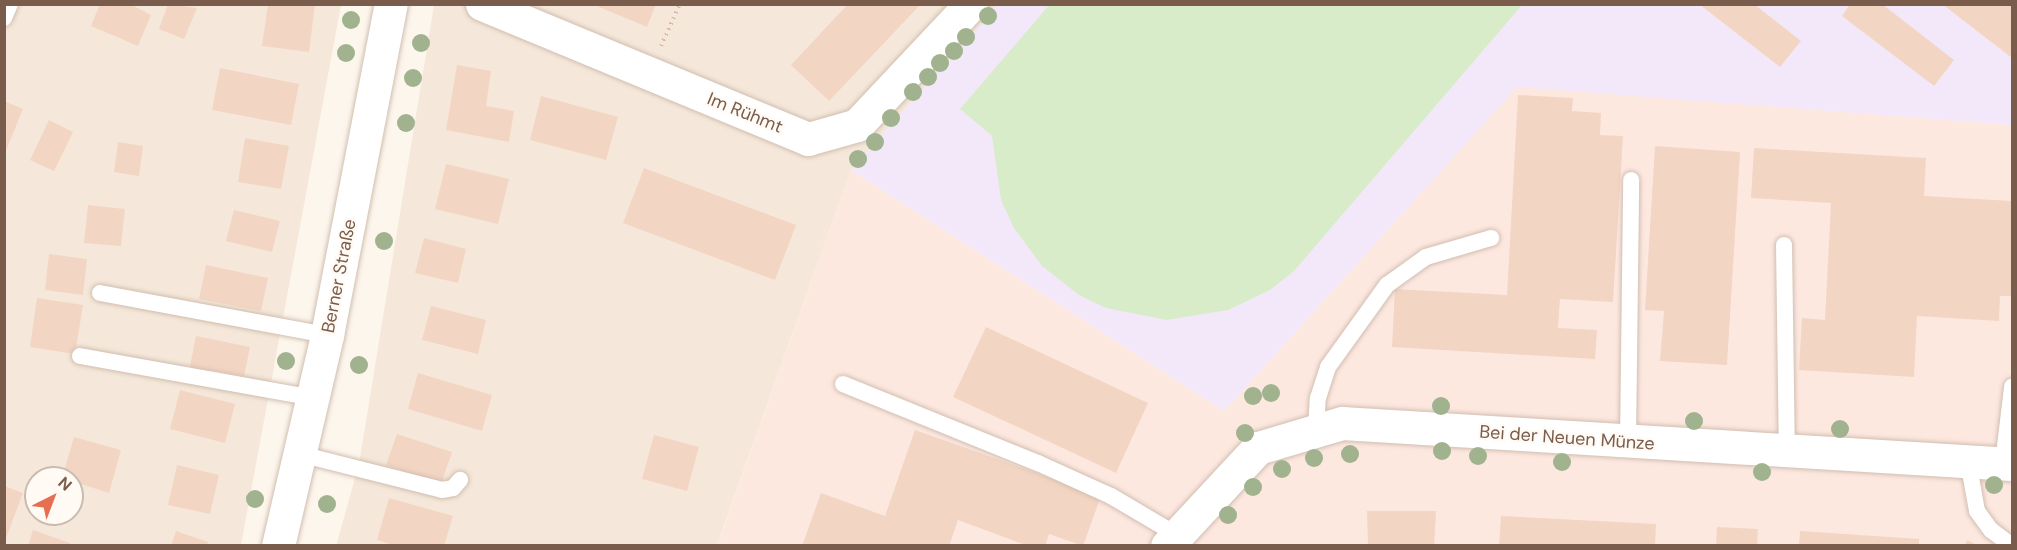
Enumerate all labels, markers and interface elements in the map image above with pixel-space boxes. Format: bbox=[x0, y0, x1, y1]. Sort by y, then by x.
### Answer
street label: Im Rühmt bbox=[704, 88, 786, 138]
street label: Berner Straße bbox=[317, 217, 361, 335]
street label: Bei der Neuen Münze bbox=[1479, 421, 1655, 455]
north arrow bbox=[24, 466, 84, 526]
text: N bbox=[54, 472, 76, 495]

